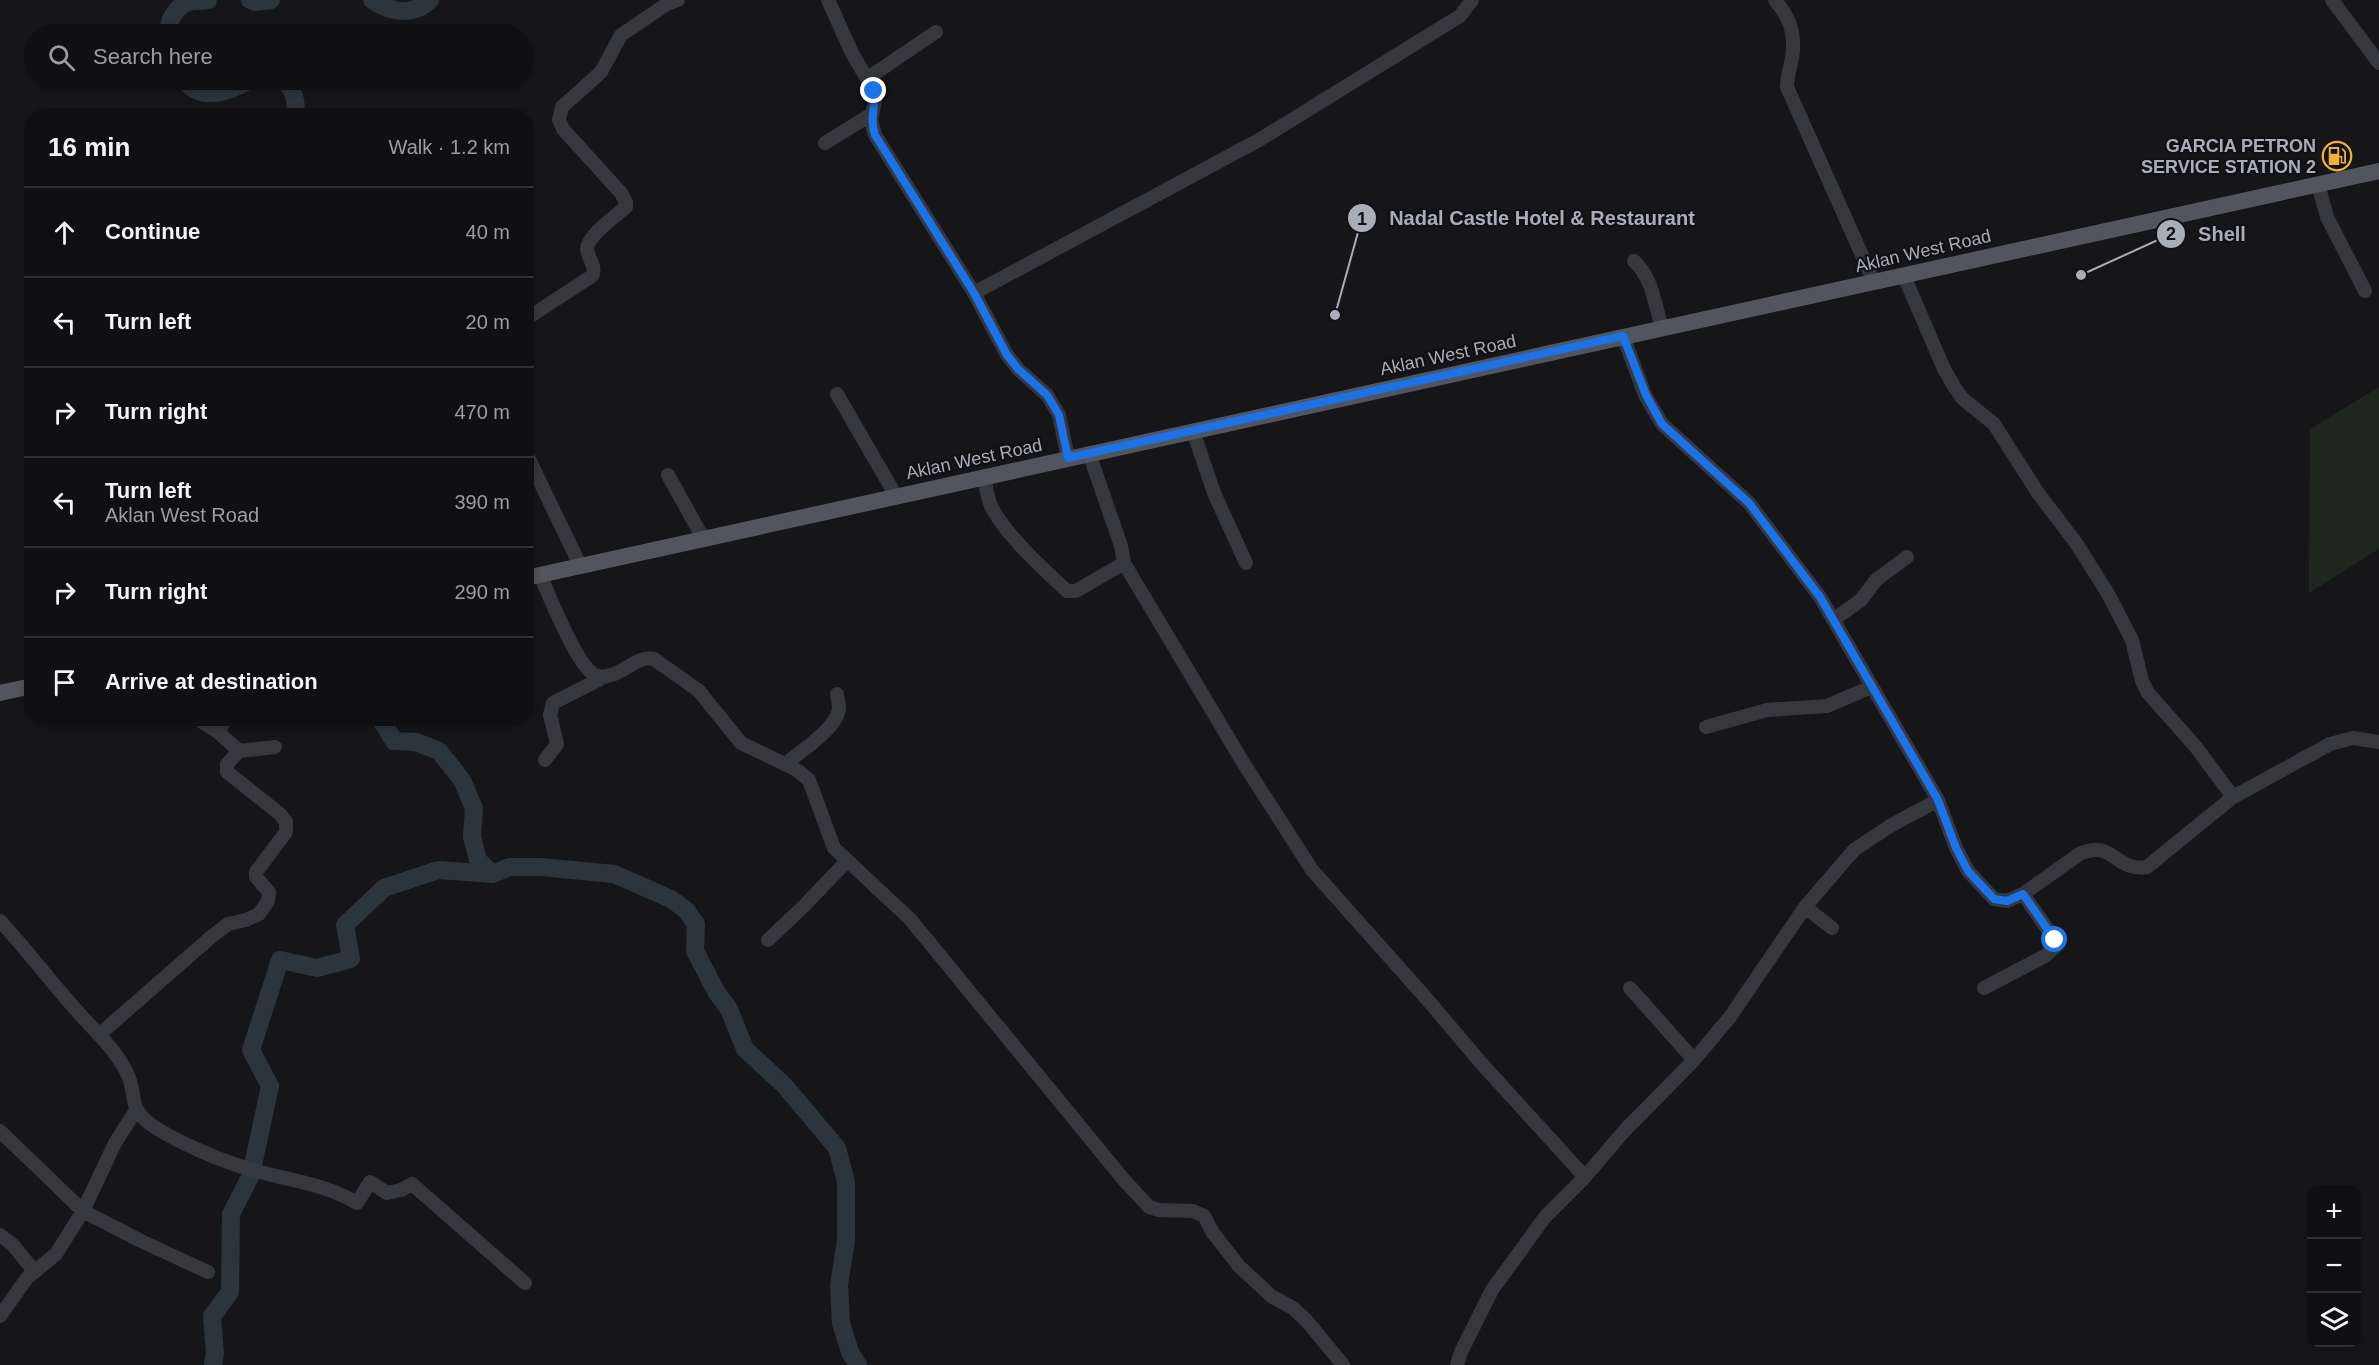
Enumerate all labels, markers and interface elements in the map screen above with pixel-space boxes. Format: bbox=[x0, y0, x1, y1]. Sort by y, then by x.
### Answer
search box bbox=[24, 24, 534, 90]
icon: search bbox=[45, 41, 78, 74]
text: Search here bbox=[93, 44, 213, 69]
route end bbox=[860, 77, 886, 103]
text: 16 min bbox=[48, 132, 130, 162]
text: Walk · 1.2 km bbox=[389, 136, 510, 158]
place label: GARCIA PETRON SERVICE STATION 2 bbox=[2141, 136, 2316, 177]
fuel station icon: GARCIA PETRON SERVICE STATION 2 bbox=[2321, 140, 2353, 172]
callout: Nadal Castle Hotel & Restaurant bbox=[1347, 199, 1706, 237]
text: Nadal Castle Hotel & Restaurant bbox=[1389, 207, 1695, 229]
text: 1 bbox=[1357, 209, 1367, 229]
callout: Shell bbox=[2156, 215, 2258, 253]
icon: ahead bbox=[48, 216, 81, 249]
text: Continue bbox=[105, 219, 200, 244]
text: 40 m bbox=[466, 221, 510, 243]
text: Shell bbox=[2198, 223, 2246, 245]
text: 2 bbox=[2166, 224, 2176, 244]
street label: Aklan West Road bbox=[1853, 226, 1993, 276]
icon: left bbox=[48, 306, 81, 339]
text: Turn left bbox=[105, 309, 191, 334]
text: 20 m bbox=[466, 311, 510, 333]
street label: Aklan West Road bbox=[1378, 331, 1518, 379]
icon: right bbox=[48, 396, 81, 429]
text: Turn right bbox=[105, 399, 207, 424]
text: 470 m bbox=[454, 401, 510, 423]
street label: Aklan West Road bbox=[904, 435, 1044, 483]
text: Turn left bbox=[105, 478, 191, 503]
icon: left bbox=[48, 486, 81, 519]
text: 390 m bbox=[454, 491, 510, 513]
text: Aklan West Road bbox=[105, 504, 259, 526]
icon: right bbox=[48, 576, 81, 609]
text: Turn right bbox=[105, 579, 207, 604]
text: 290 m bbox=[454, 581, 510, 603]
icon: arrive bbox=[48, 666, 81, 699]
text: Arrive at destination bbox=[105, 669, 318, 694]
route start bbox=[2041, 926, 2067, 952]
map controls bbox=[2307, 1185, 2361, 1347]
button: + bbox=[2307, 1185, 2361, 1239]
button: − bbox=[2307, 1239, 2361, 1293]
button: layers bbox=[2307, 1293, 2361, 1347]

